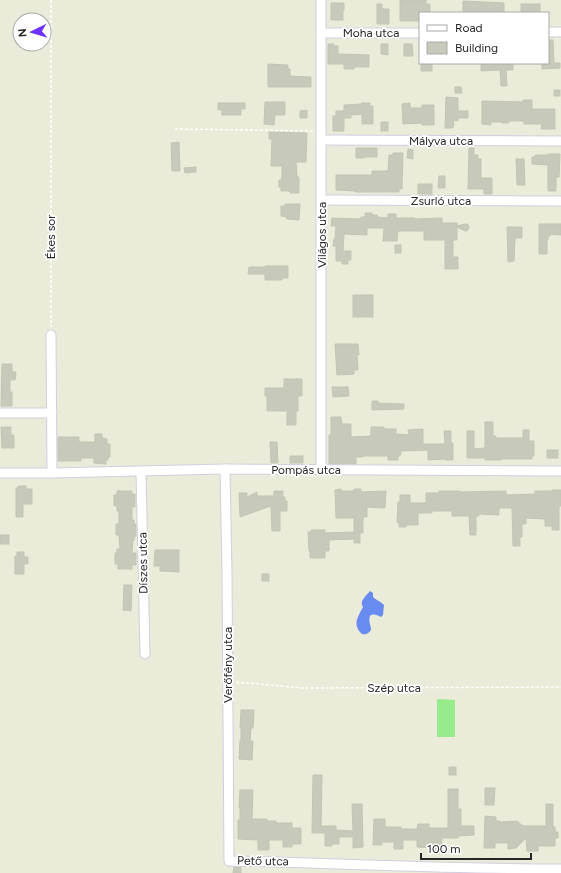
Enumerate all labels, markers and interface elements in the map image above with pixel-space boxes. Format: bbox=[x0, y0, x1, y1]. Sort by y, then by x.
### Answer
north arrow bbox=[12, 12, 52, 52]
legend bbox=[419, 12, 549, 64]
text: Road bbox=[455, 21, 483, 35]
street label: Moha utca bbox=[343, 26, 399, 40]
text: N bbox=[16, 28, 29, 38]
text: Building bbox=[455, 41, 498, 55]
street label: Mályva utca bbox=[409, 134, 473, 148]
street label: Zsurló utca bbox=[411, 194, 471, 208]
street label: Világos utca bbox=[315, 202, 329, 268]
street label: Ékes sor bbox=[44, 215, 58, 259]
street label: Pompás utca bbox=[271, 463, 341, 477]
street label: Díszes utca bbox=[135, 532, 151, 594]
street label: Verőfény utca bbox=[221, 627, 235, 703]
street label: Szép utca bbox=[367, 681, 421, 695]
scale bar bbox=[421, 835, 531, 861]
text: 100 m bbox=[427, 842, 461, 856]
street label: Pető utca bbox=[237, 854, 289, 868]

